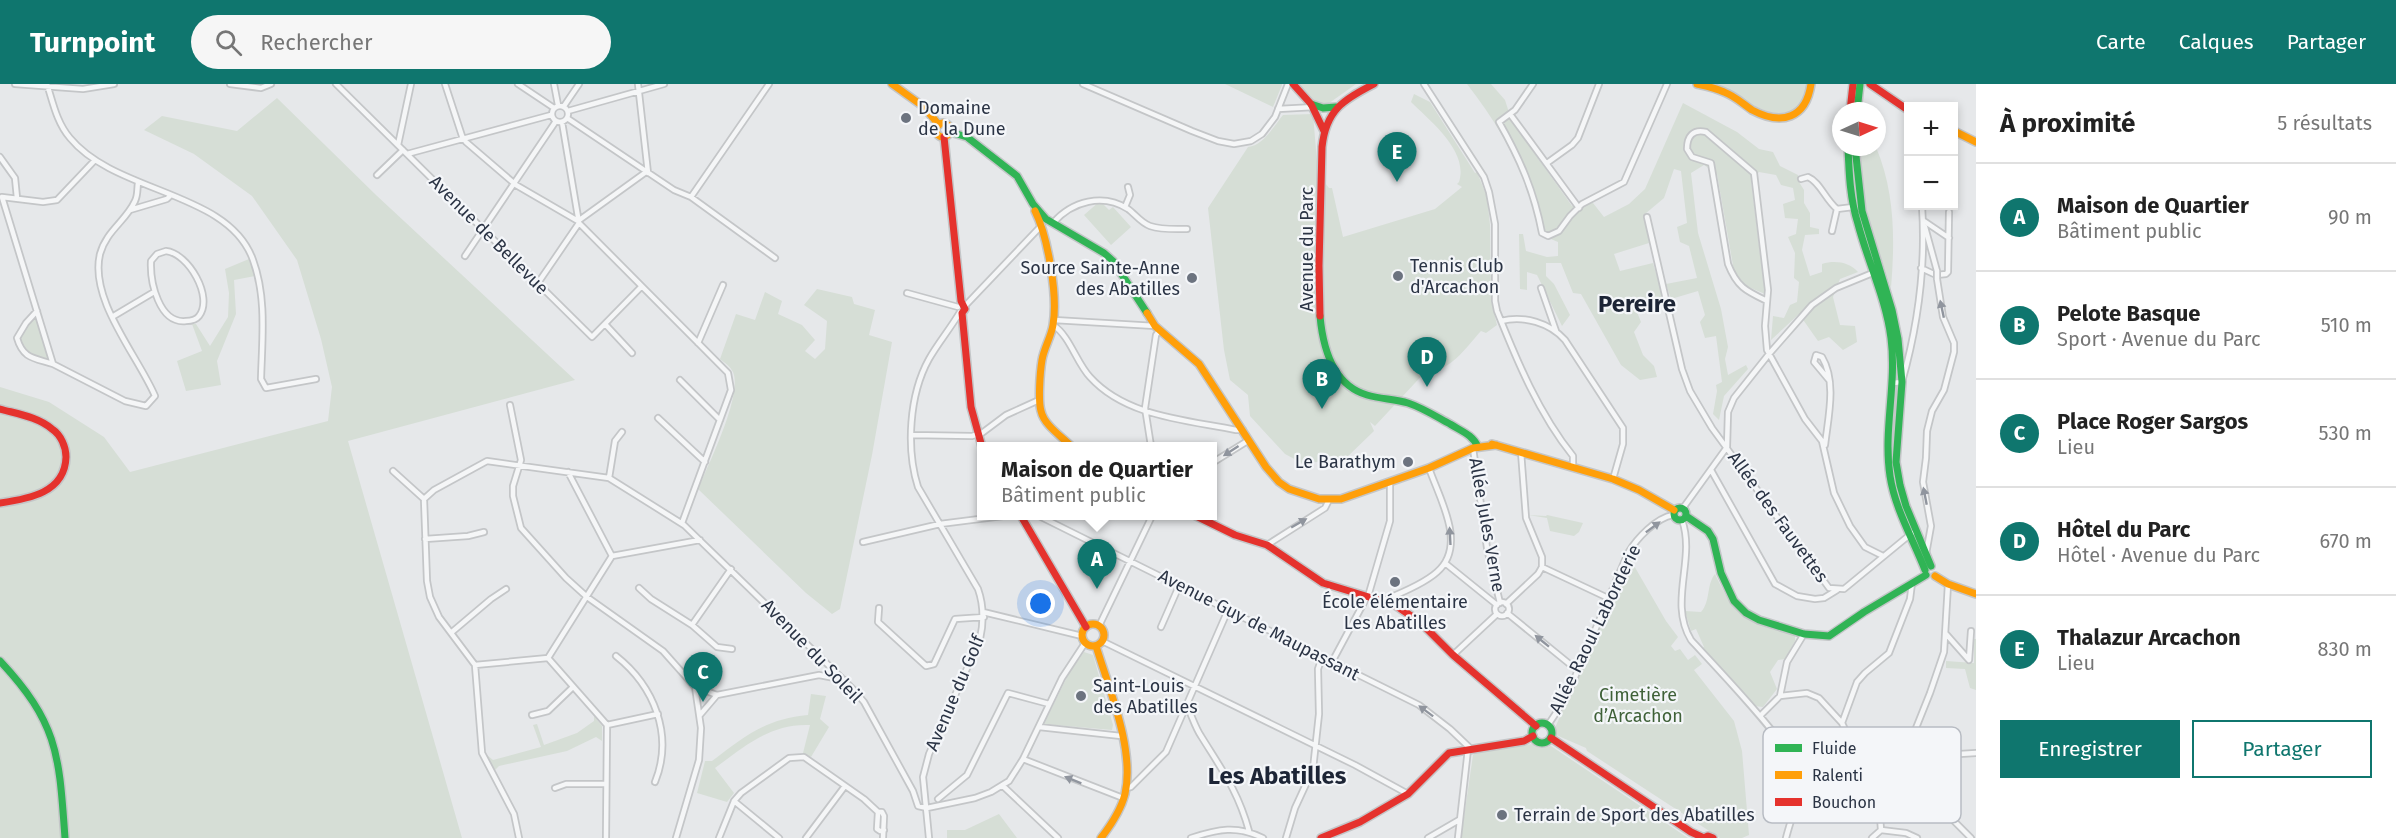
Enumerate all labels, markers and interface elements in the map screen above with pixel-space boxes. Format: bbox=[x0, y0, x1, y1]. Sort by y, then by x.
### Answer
search box bbox=[191, 15, 611, 69]
text: Turnpoint bbox=[30, 26, 155, 59]
icon: search bbox=[212, 26, 245, 59]
text: Rechercher bbox=[260, 29, 372, 56]
text: Carte bbox=[2096, 29, 2146, 55]
text: Calques bbox=[2179, 29, 2254, 55]
text: Partager bbox=[2287, 29, 2366, 55]
place label: Domaine de la Dune bbox=[918, 97, 1006, 140]
north arrow bbox=[1832, 102, 1886, 156]
map controls bbox=[1904, 102, 1958, 210]
button: + bbox=[1904, 102, 1958, 156]
text: À proximité bbox=[2000, 108, 2135, 139]
marker: Domaine de la Dune bbox=[899, 111, 913, 125]
text: 5 résultats bbox=[2277, 111, 2372, 135]
pin: E bbox=[1378, 132, 1416, 182]
button: − bbox=[1904, 156, 1958, 210]
street label: Avenue de Bellevue bbox=[425, 171, 553, 299]
street label: Avenue du Parc bbox=[1296, 186, 1318, 311]
text: Maison de Quartier bbox=[2057, 192, 2249, 219]
text: A bbox=[2014, 205, 2025, 229]
text: 90 m bbox=[2328, 205, 2372, 229]
text: Bâtiment public bbox=[2057, 219, 2202, 243]
place label: Tennis Club d'Arcachon bbox=[1410, 255, 1504, 298]
place label: Source Sainte-Anne des Abatilles bbox=[1020, 257, 1180, 300]
marker: Tennis Club d'Arcachon bbox=[1391, 269, 1405, 283]
marker: Source Sainte-Anne des Abatilles bbox=[1185, 271, 1199, 285]
district label: Pereire bbox=[1598, 290, 1676, 318]
one-way arrow bbox=[1937, 299, 1946, 318]
text: Pelote Basque bbox=[2057, 300, 2200, 327]
text: B bbox=[2013, 313, 2026, 337]
text: 510 m bbox=[2321, 313, 2372, 337]
text: Sport · Avenue du Parc bbox=[2057, 327, 2260, 351]
pin: D bbox=[1408, 338, 1446, 387]
pin: B bbox=[1302, 360, 1342, 409]
text: Place Roger Sargos bbox=[2057, 408, 2248, 435]
text: C bbox=[2014, 421, 2025, 445]
text: 530 m bbox=[2319, 421, 2372, 445]
text: Lieu bbox=[2057, 435, 2095, 459]
popup bbox=[977, 442, 1217, 520]
one-way arrow bbox=[1222, 446, 1239, 457]
street label: Allée des Fauvettes bbox=[1723, 447, 1833, 587]
place label: Le Barathym bbox=[1295, 451, 1396, 473]
marker: Le Barathym bbox=[1401, 455, 1415, 469]
text: Maison de Quartier bbox=[1001, 456, 1193, 483]
street label: Allée Jules Verne bbox=[1464, 456, 1510, 594]
text: Bâtiment public bbox=[1001, 483, 1146, 507]
one-way arrow bbox=[1920, 486, 1929, 505]
text: Hôtel du Parc bbox=[2057, 516, 2190, 543]
one-way arrow bbox=[1291, 518, 1307, 529]
one-way arrow bbox=[1644, 521, 1660, 533]
one-way arrow bbox=[1445, 527, 1455, 546]
text: D bbox=[2013, 529, 2026, 553]
text: 670 m bbox=[2320, 529, 2372, 553]
pin: A bbox=[1078, 540, 1116, 589]
street label: Allée Raoul Laborderie bbox=[1544, 541, 1646, 717]
text: Hôtel · Avenue du Parc bbox=[2057, 543, 2260, 567]
street label: Avenue Guy de Maupassant bbox=[1155, 565, 1364, 686]
marker: École élémentaire Les Abatilles bbox=[1388, 575, 1402, 589]
your location bbox=[1026, 589, 1055, 618]
place label: École élémentaire Les Abatilles bbox=[1322, 590, 1468, 634]
street label: Avenue du Soleil bbox=[757, 594, 867, 708]
text: Thalazur Arcachon bbox=[2057, 624, 2241, 651]
street label: Avenue du Golf bbox=[921, 630, 990, 754]
one-way arrow bbox=[1534, 635, 1550, 648]
text: E bbox=[2014, 637, 2025, 661]
text: 830 m bbox=[2317, 637, 2372, 661]
text: Lieu bbox=[2057, 651, 2095, 675]
pin: C bbox=[684, 652, 722, 702]
place label: Saint-Louis des Abatilles bbox=[1093, 675, 1198, 718]
park label: Cimetière d’Arcachon bbox=[1593, 684, 1683, 727]
marker: Saint-Louis des Abatilles bbox=[1074, 689, 1088, 703]
one-way arrow bbox=[1419, 705, 1434, 717]
button: Enregistrer bbox=[2000, 720, 2180, 778]
button: Partager bbox=[2192, 720, 2372, 778]
legend bbox=[1763, 727, 1961, 823]
text: Fluide bbox=[1812, 739, 1857, 758]
district label: Les Abatilles bbox=[1208, 762, 1347, 790]
text: Ralenti bbox=[1812, 766, 1863, 785]
one-way arrow bbox=[1064, 775, 1082, 784]
text: Bouchon bbox=[1812, 793, 1876, 812]
place label: Terrain de Sport des Abatilles bbox=[1514, 804, 1755, 826]
marker: Terrain de Sport des Abatilles bbox=[1495, 808, 1509, 822]

